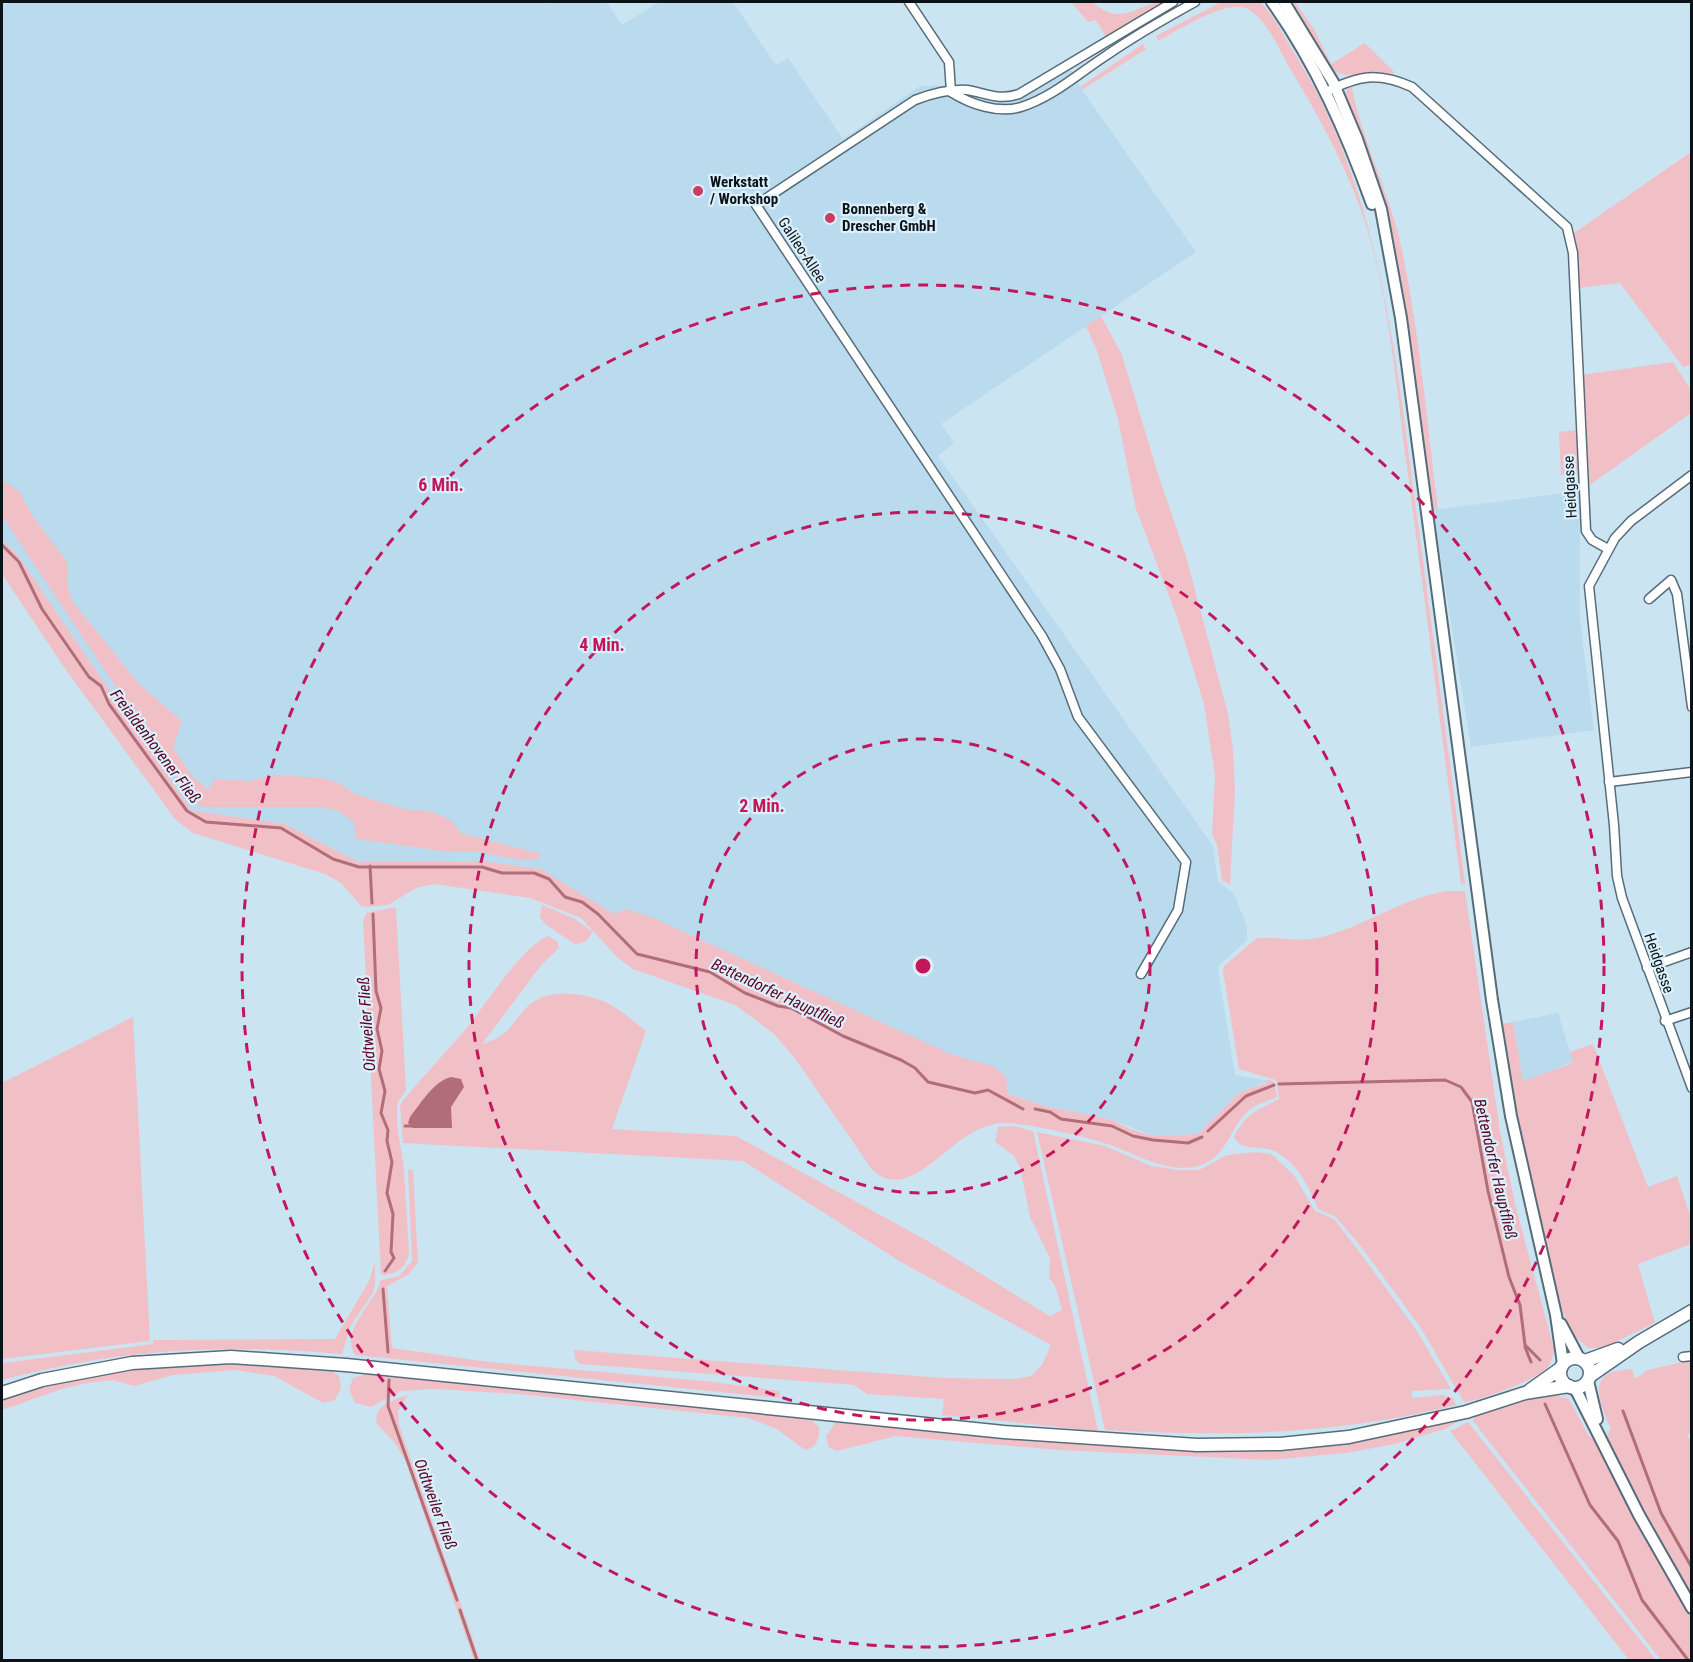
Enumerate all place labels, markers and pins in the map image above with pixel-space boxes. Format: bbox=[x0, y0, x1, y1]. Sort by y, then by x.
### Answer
place label: Werkstatt / Workshop bbox=[710, 173, 778, 208]
marker: Werkstatt / Workshop bbox=[691, 184, 705, 198]
place label: Bonnenberg & Drescher GmbH bbox=[842, 200, 936, 235]
marker: Bonnenberg & Drescher GmbH bbox=[823, 211, 837, 225]
centre of rings bbox=[913, 956, 933, 976]

